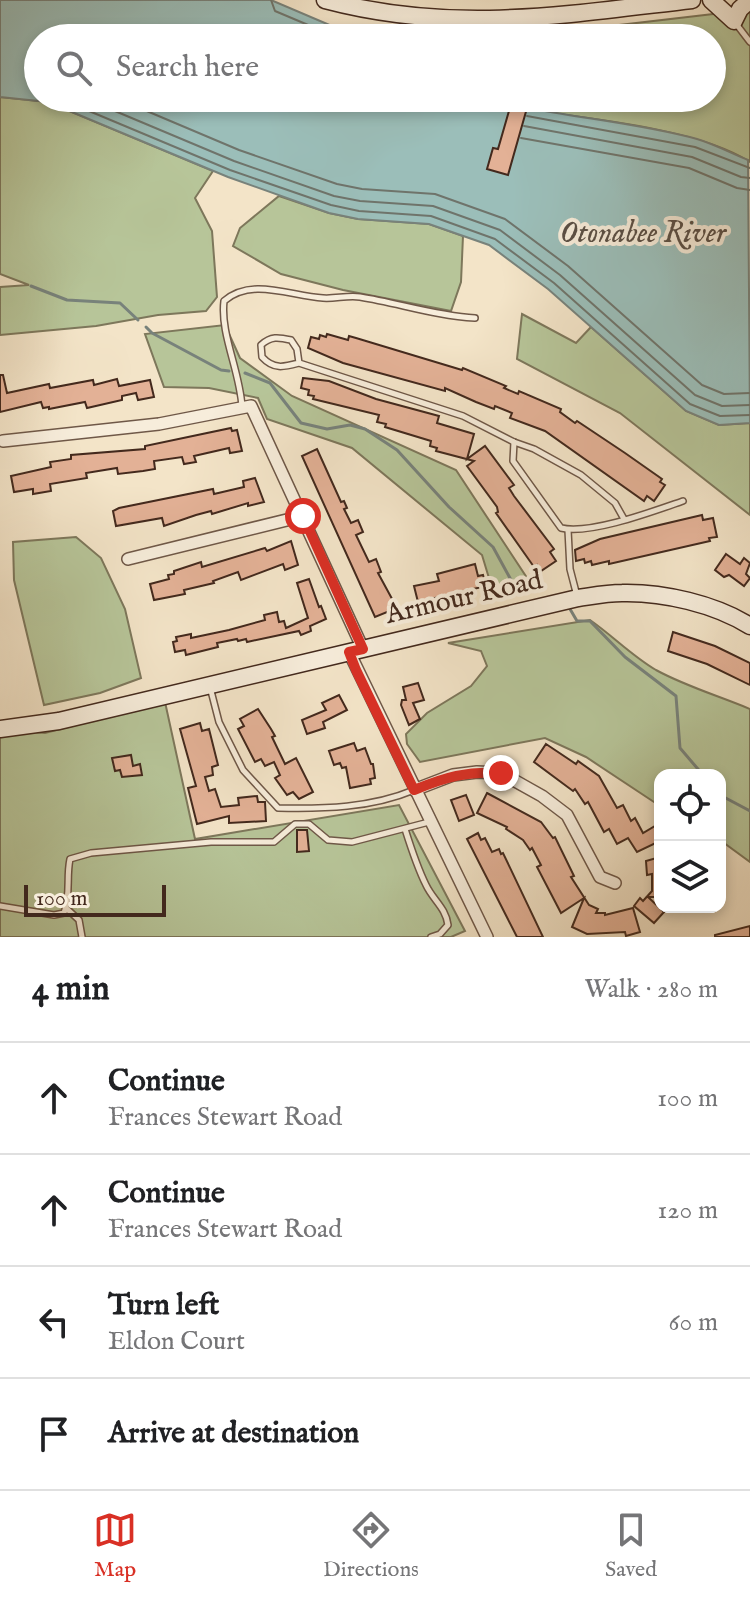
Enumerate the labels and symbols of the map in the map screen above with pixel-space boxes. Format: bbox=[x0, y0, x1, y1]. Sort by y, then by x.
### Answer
water label: Otonabee River bbox=[560, 215, 728, 253]
route start bbox=[285, 498, 321, 534]
street label: Armour Road bbox=[381, 563, 546, 633]
route end bbox=[483, 755, 519, 791]
scale bar bbox=[24, 881, 166, 917]

